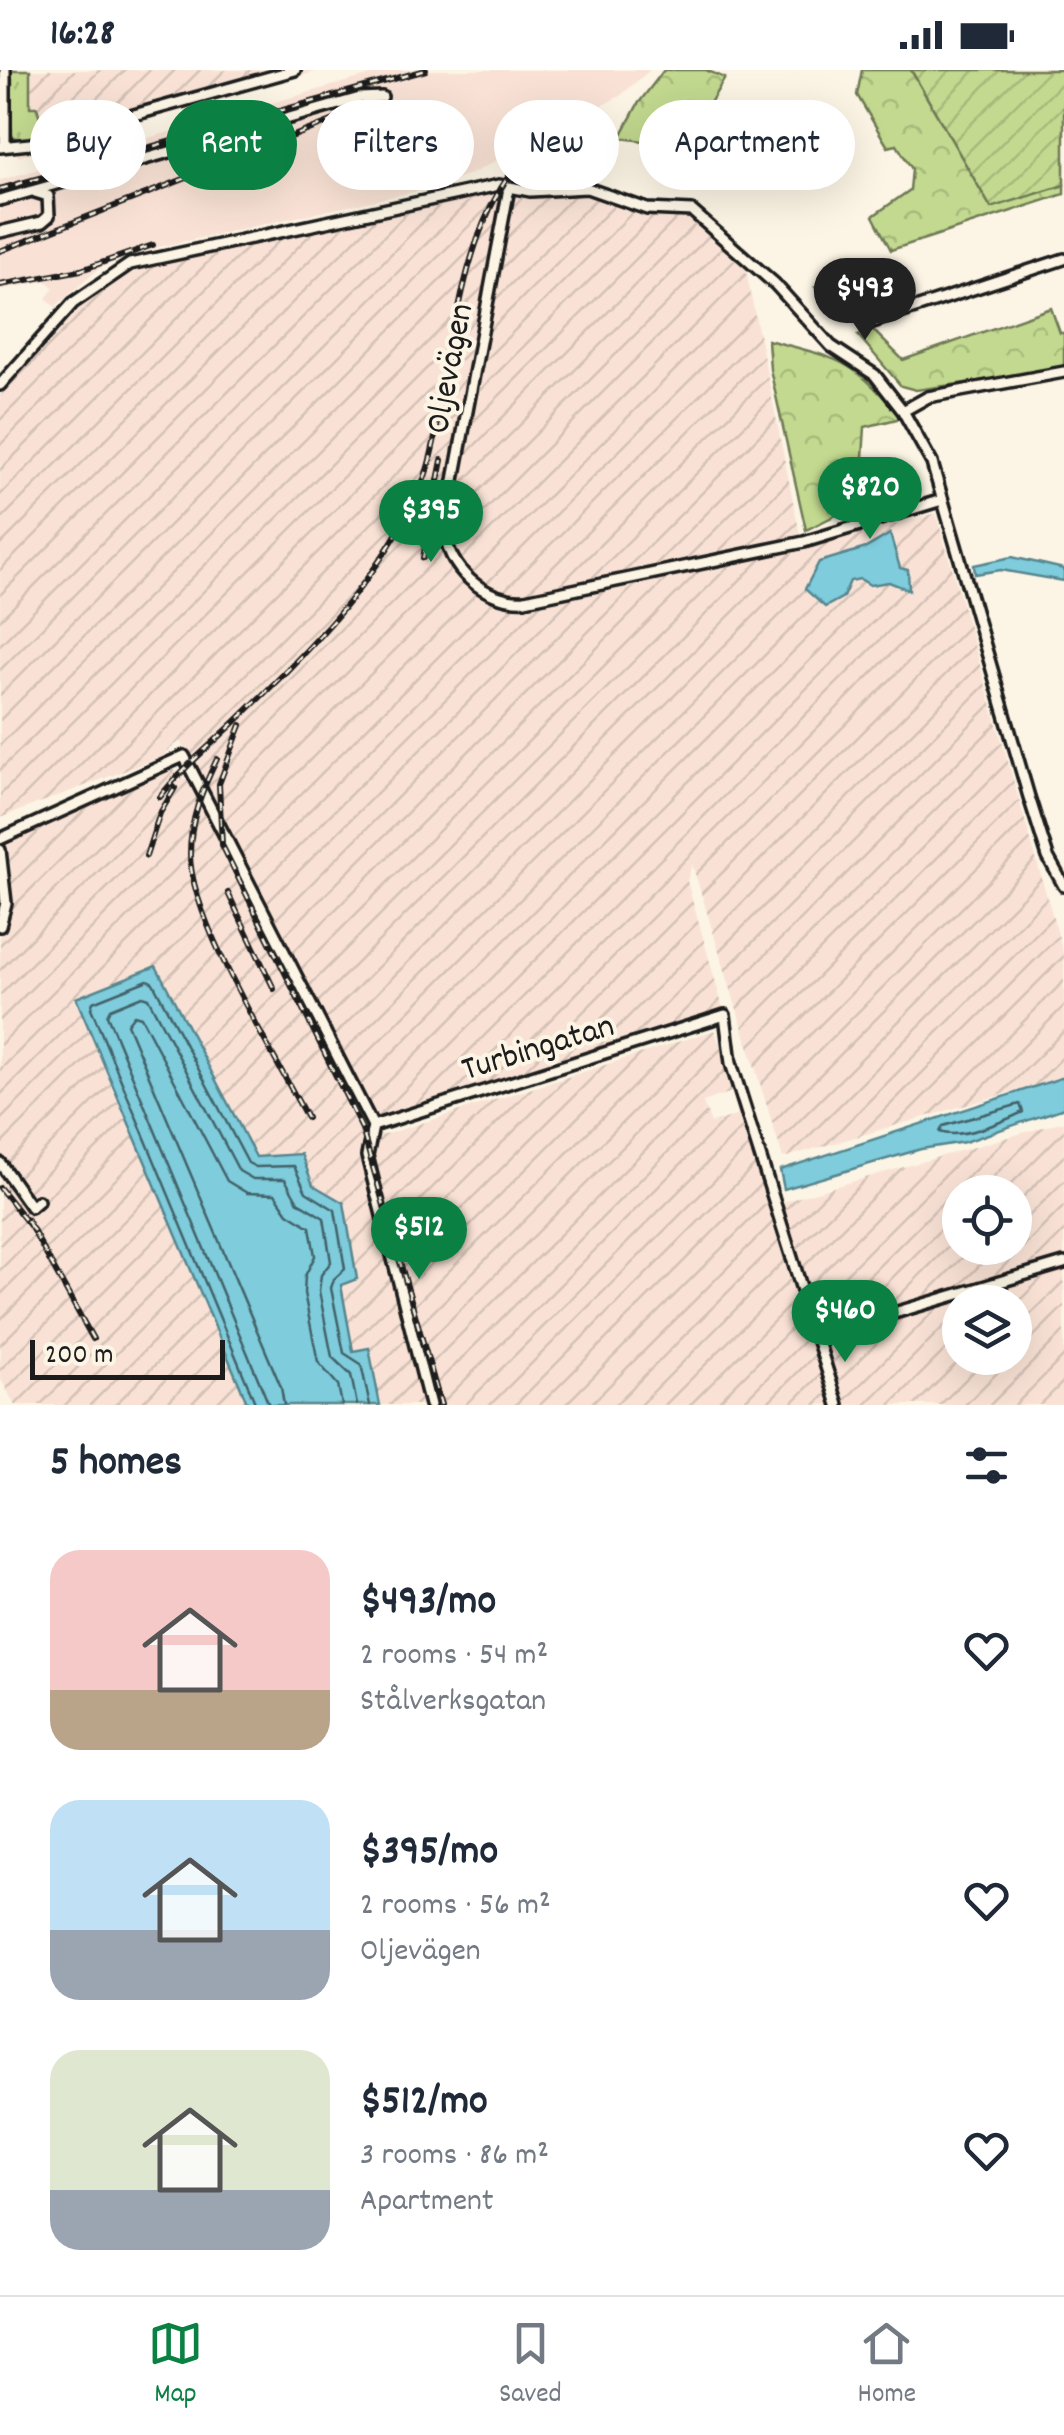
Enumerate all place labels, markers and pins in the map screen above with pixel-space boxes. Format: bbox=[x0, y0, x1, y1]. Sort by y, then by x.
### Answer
pin: $493 bbox=[806, 258, 924, 343]
pin: $820 bbox=[811, 457, 929, 542]
pin: $395 bbox=[372, 480, 490, 565]
pin: $512 bbox=[360, 1197, 478, 1282]
pin: $460 bbox=[786, 1280, 904, 1365]

